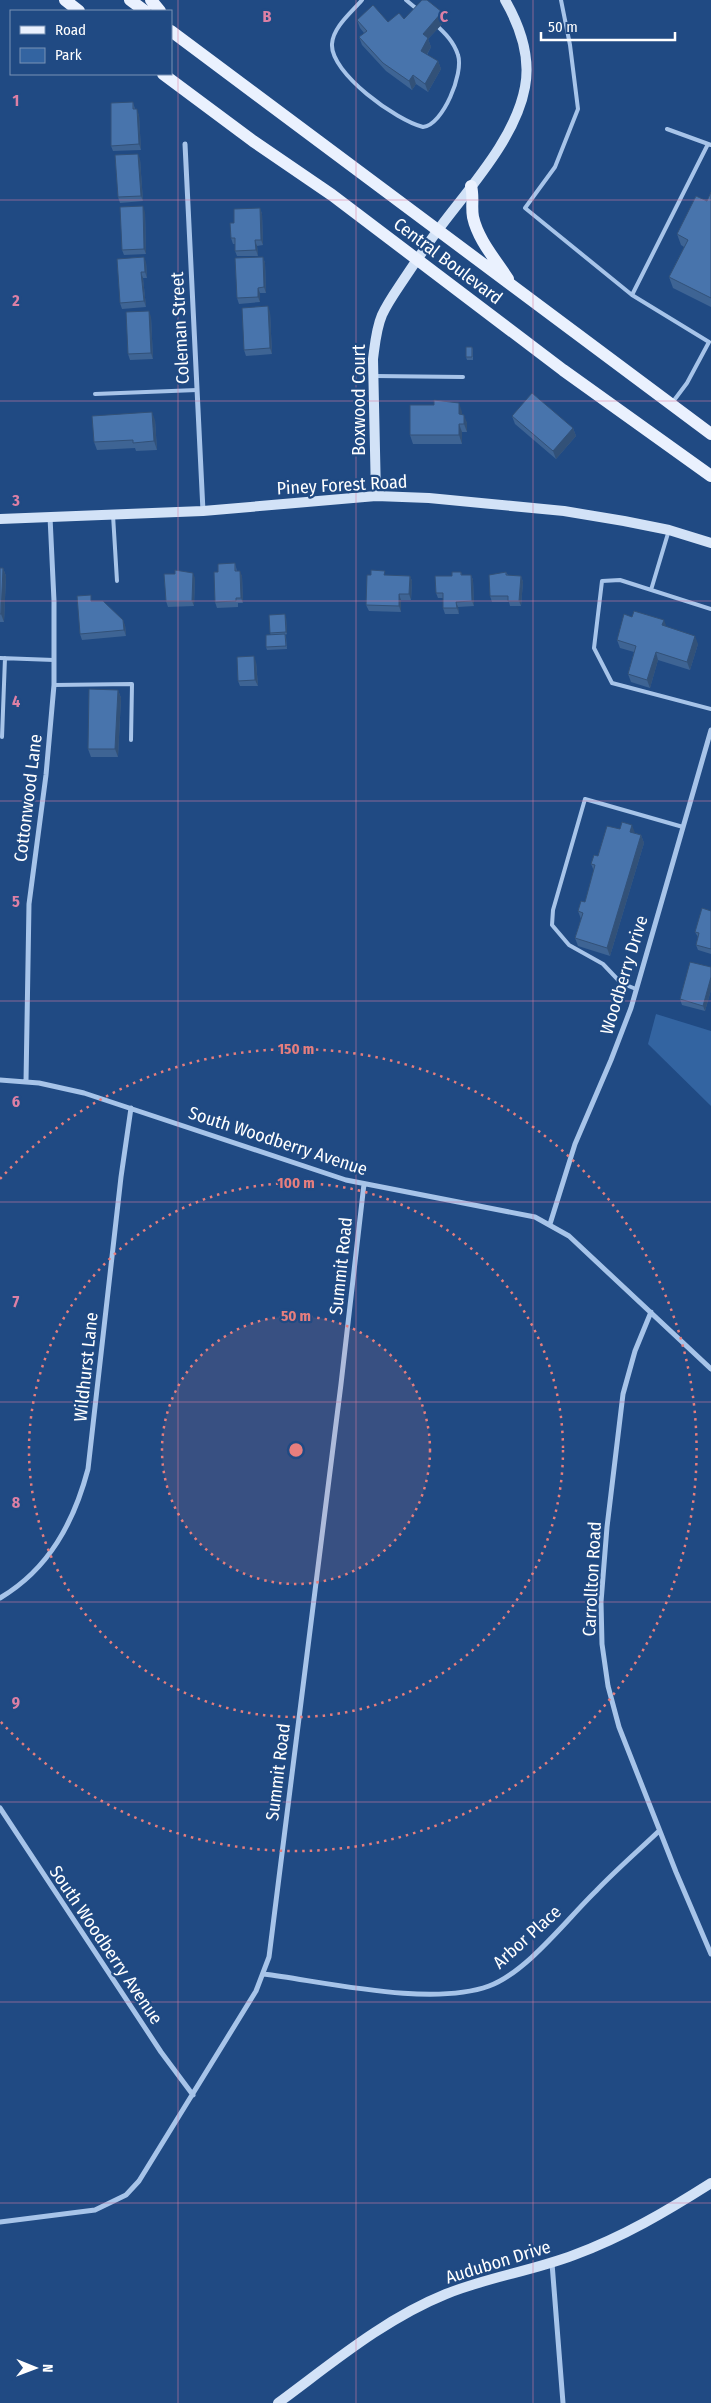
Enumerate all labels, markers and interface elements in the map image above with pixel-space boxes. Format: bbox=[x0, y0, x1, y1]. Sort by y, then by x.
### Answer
text: B bbox=[263, 7, 272, 26]
text: C bbox=[440, 7, 449, 26]
legend bbox=[10, 10, 172, 75]
scale bar bbox=[541, 10, 675, 42]
text: 50 m bbox=[548, 18, 578, 36]
text: Road bbox=[55, 21, 86, 39]
text: Park bbox=[55, 46, 82, 64]
text: 1 bbox=[13, 91, 19, 110]
street label: Central Boulevard bbox=[389, 213, 507, 309]
street label: Coleman Street bbox=[166, 271, 194, 385]
text: 2 bbox=[11, 291, 20, 310]
street label: Boxwood Court bbox=[348, 344, 370, 456]
street label: Piney Forest Road bbox=[276, 471, 408, 499]
text: 3 bbox=[11, 491, 20, 510]
text: 4 bbox=[12, 692, 20, 711]
street label: Cottonwood Lane bbox=[9, 733, 47, 863]
text: 5 bbox=[12, 892, 20, 911]
street label: Woodberry Drive bbox=[595, 913, 653, 1037]
text: 150 m bbox=[278, 1040, 314, 1058]
text: 6 bbox=[12, 1092, 20, 1111]
street label: South Woodberry Avenue bbox=[186, 1102, 370, 1180]
text: 100 m bbox=[277, 1174, 315, 1192]
street label: Summit Road bbox=[325, 1216, 357, 1316]
text: 7 bbox=[13, 1292, 20, 1311]
text: 50 m bbox=[281, 1307, 311, 1325]
street label: Wildhurst Lane bbox=[69, 1311, 103, 1423]
centre of rings bbox=[287, 1441, 305, 1459]
text: 8 bbox=[12, 1493, 21, 1512]
street label: Carrollton Road bbox=[578, 1521, 606, 1637]
text: 9 bbox=[12, 1693, 20, 1712]
street label: Summit Road bbox=[261, 1722, 295, 1822]
street label: South Woodberry Avenue bbox=[45, 1861, 167, 2029]
street label: Arbor Place bbox=[488, 1901, 566, 1973]
street label: Audubon Drive bbox=[443, 2236, 553, 2288]
north arrow bbox=[10, 2343, 60, 2393]
text: N bbox=[39, 2364, 56, 2373]

